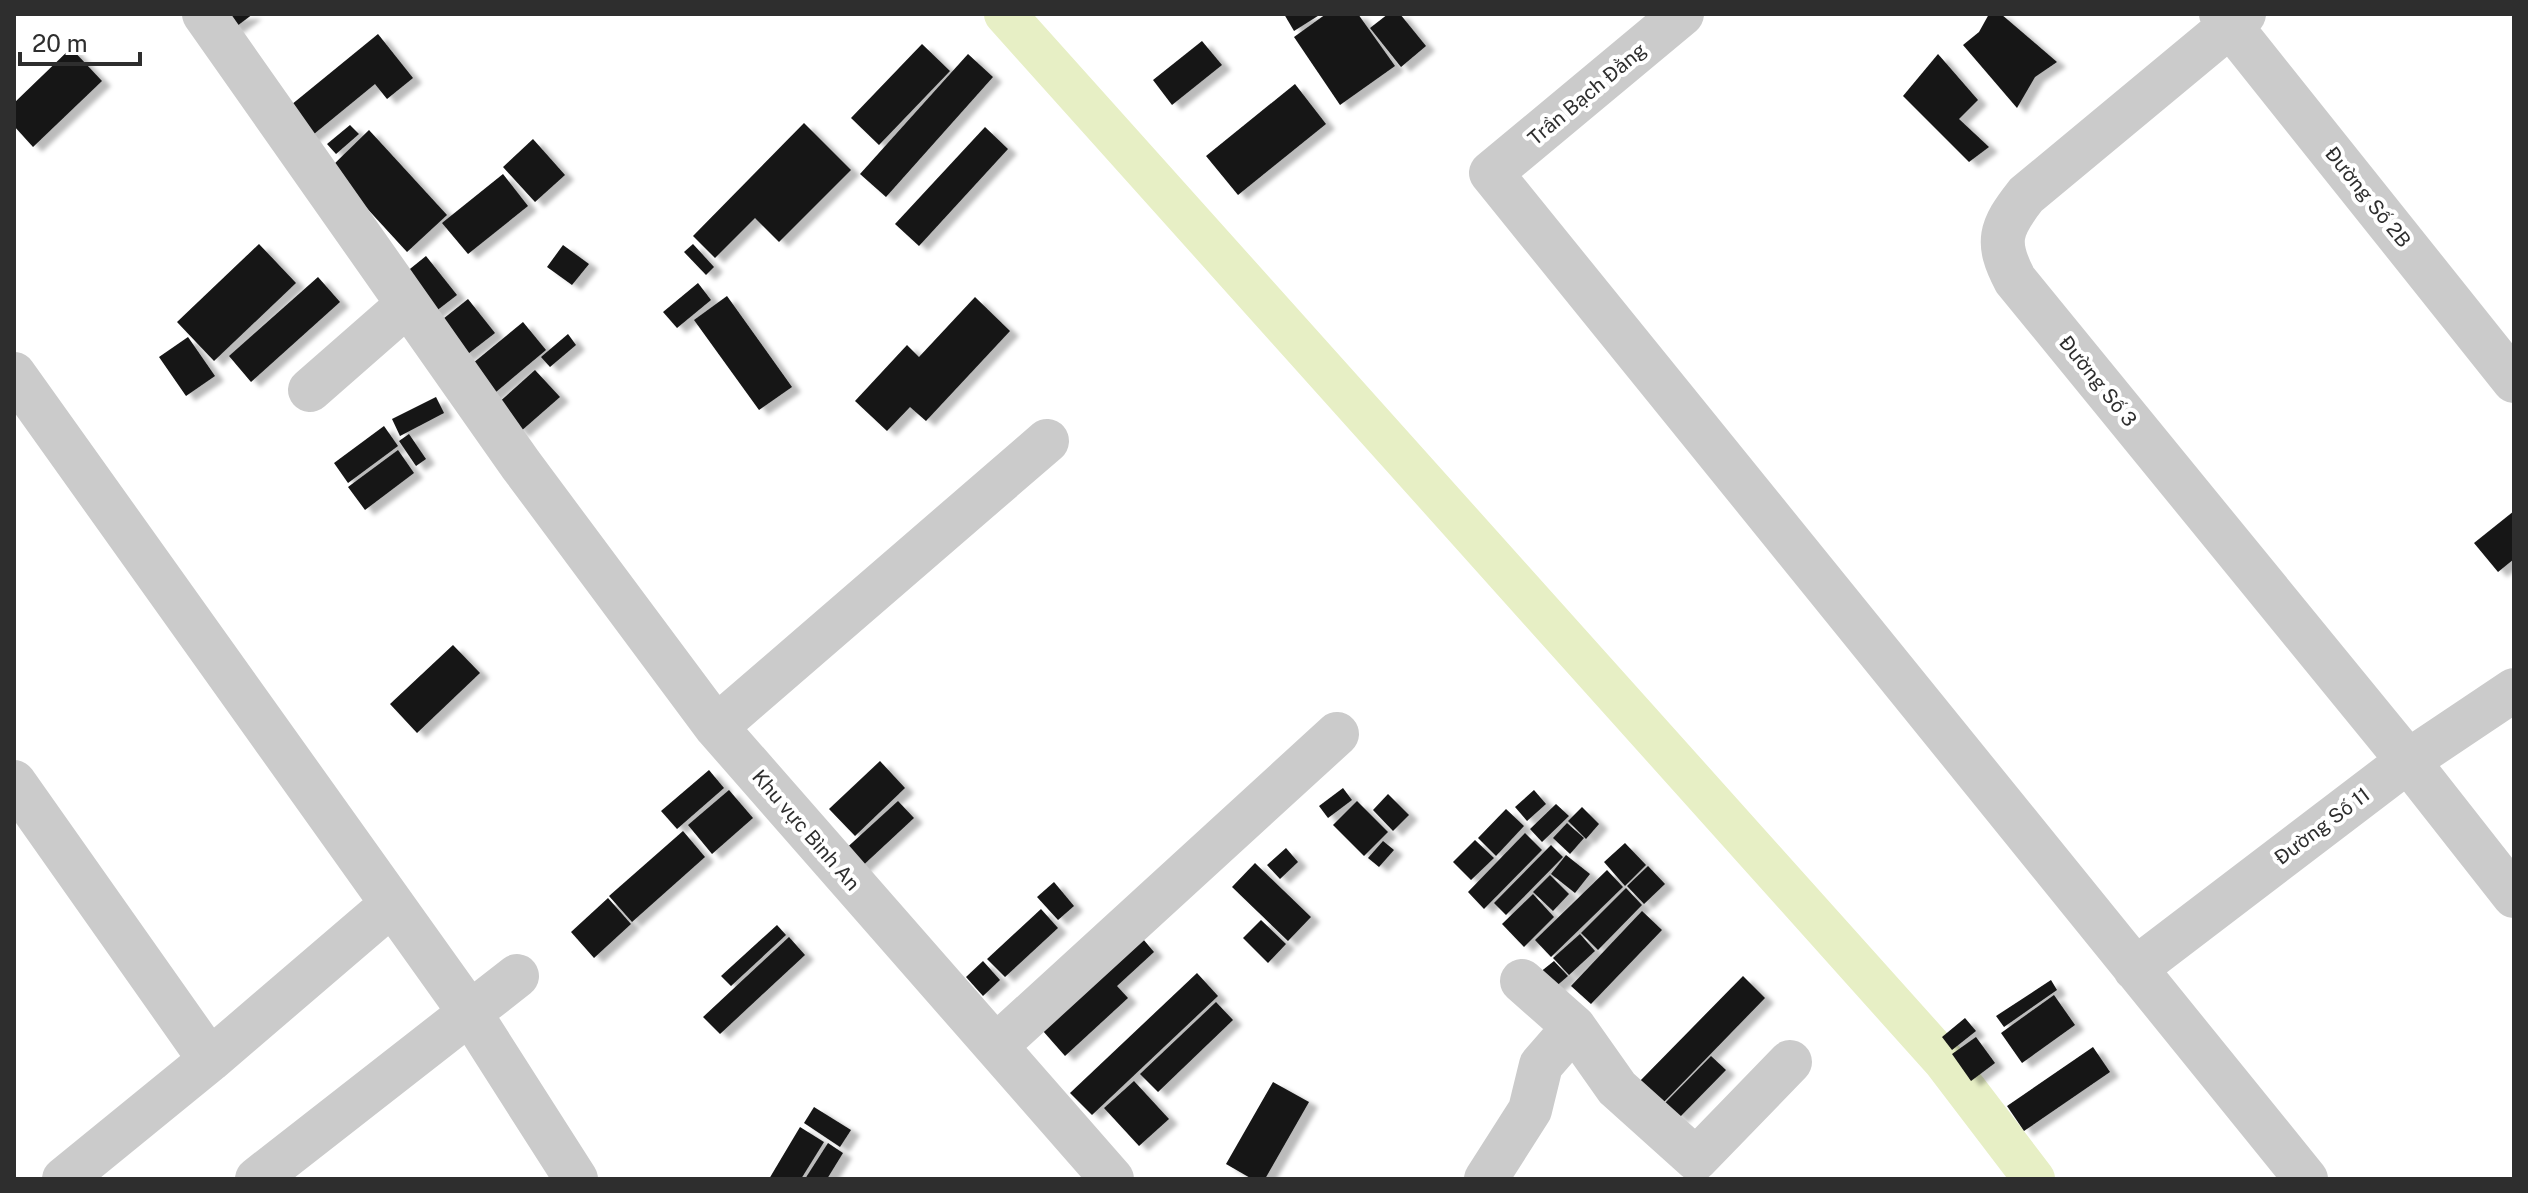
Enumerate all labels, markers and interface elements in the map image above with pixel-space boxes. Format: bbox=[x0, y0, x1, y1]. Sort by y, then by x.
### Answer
scale bar bbox=[20, 16, 140, 66]
text: 20 m bbox=[32, 29, 88, 57]
street label: Trần Bạch Đằng bbox=[1523, 38, 1651, 150]
street label: Đường Số 2B bbox=[2320, 142, 2416, 252]
street label: Đường Số 3 bbox=[2054, 331, 2142, 431]
street label: Khu vực Bình An bbox=[747, 765, 865, 895]
street label: Đường Số 11 bbox=[2270, 782, 2374, 870]

